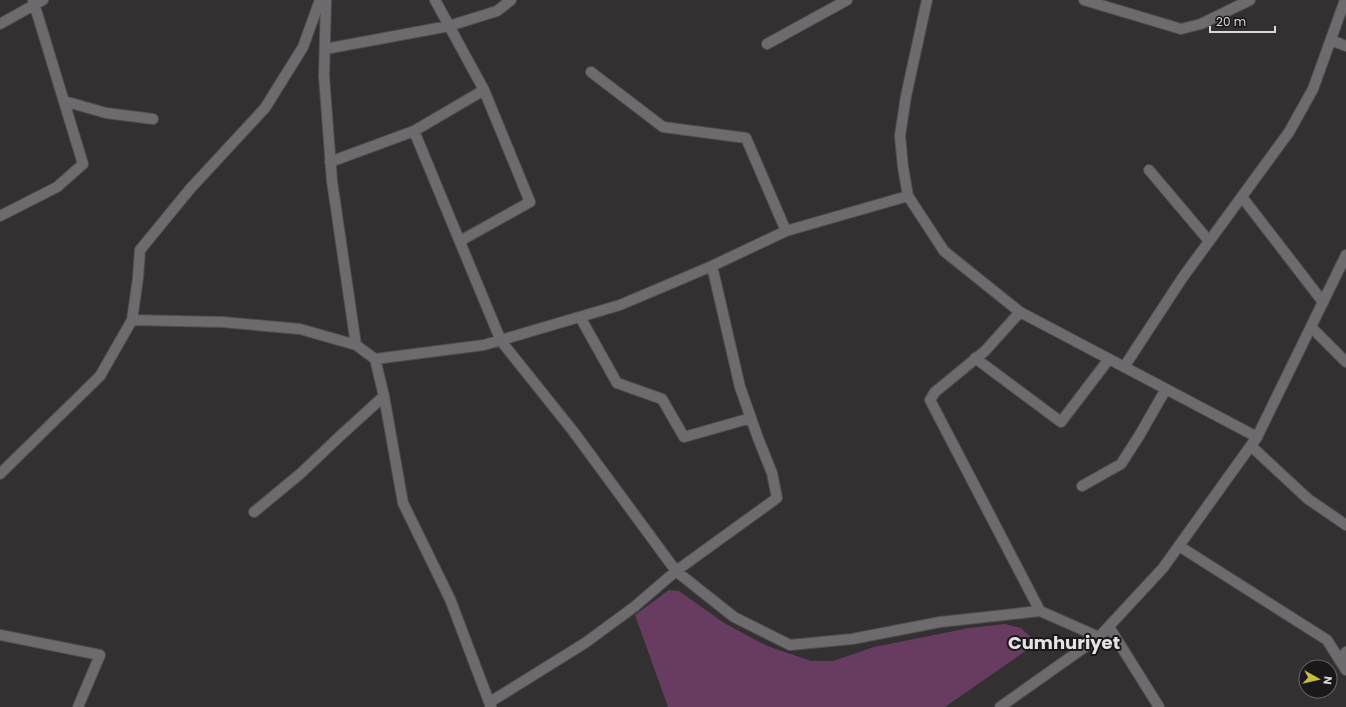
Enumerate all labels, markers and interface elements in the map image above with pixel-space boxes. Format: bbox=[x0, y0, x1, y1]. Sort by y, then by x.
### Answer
scale bar bbox=[1210, 8, 1275, 34]
text: 20 m bbox=[1216, 13, 1246, 30]
district label: Cumhuriyet bbox=[1008, 630, 1120, 655]
north arrow bbox=[1298, 659, 1338, 699]
text: N bbox=[1319, 675, 1336, 686]

